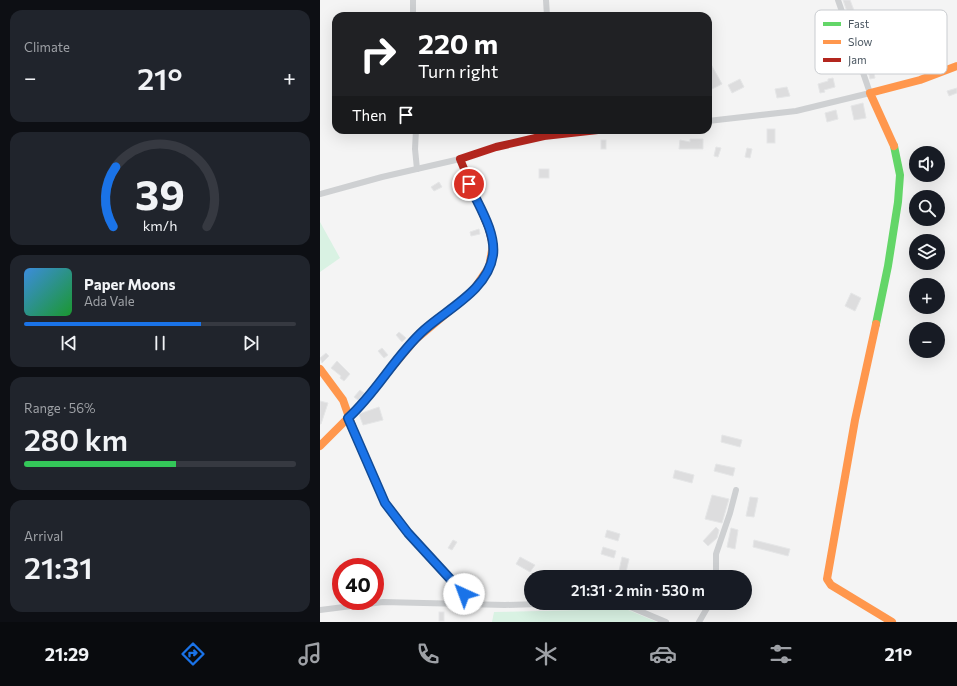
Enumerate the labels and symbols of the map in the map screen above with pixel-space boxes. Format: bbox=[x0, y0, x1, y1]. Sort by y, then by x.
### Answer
legend bbox=[815, 10, 947, 74]
text: Fast bbox=[848, 17, 870, 30]
text: Slow bbox=[848, 35, 873, 48]
text: Jam bbox=[848, 53, 867, 67]
pin bbox=[452, 167, 486, 201]
speed limit sign: 40 bbox=[332, 558, 384, 610]
position arrow bbox=[443, 573, 485, 615]

